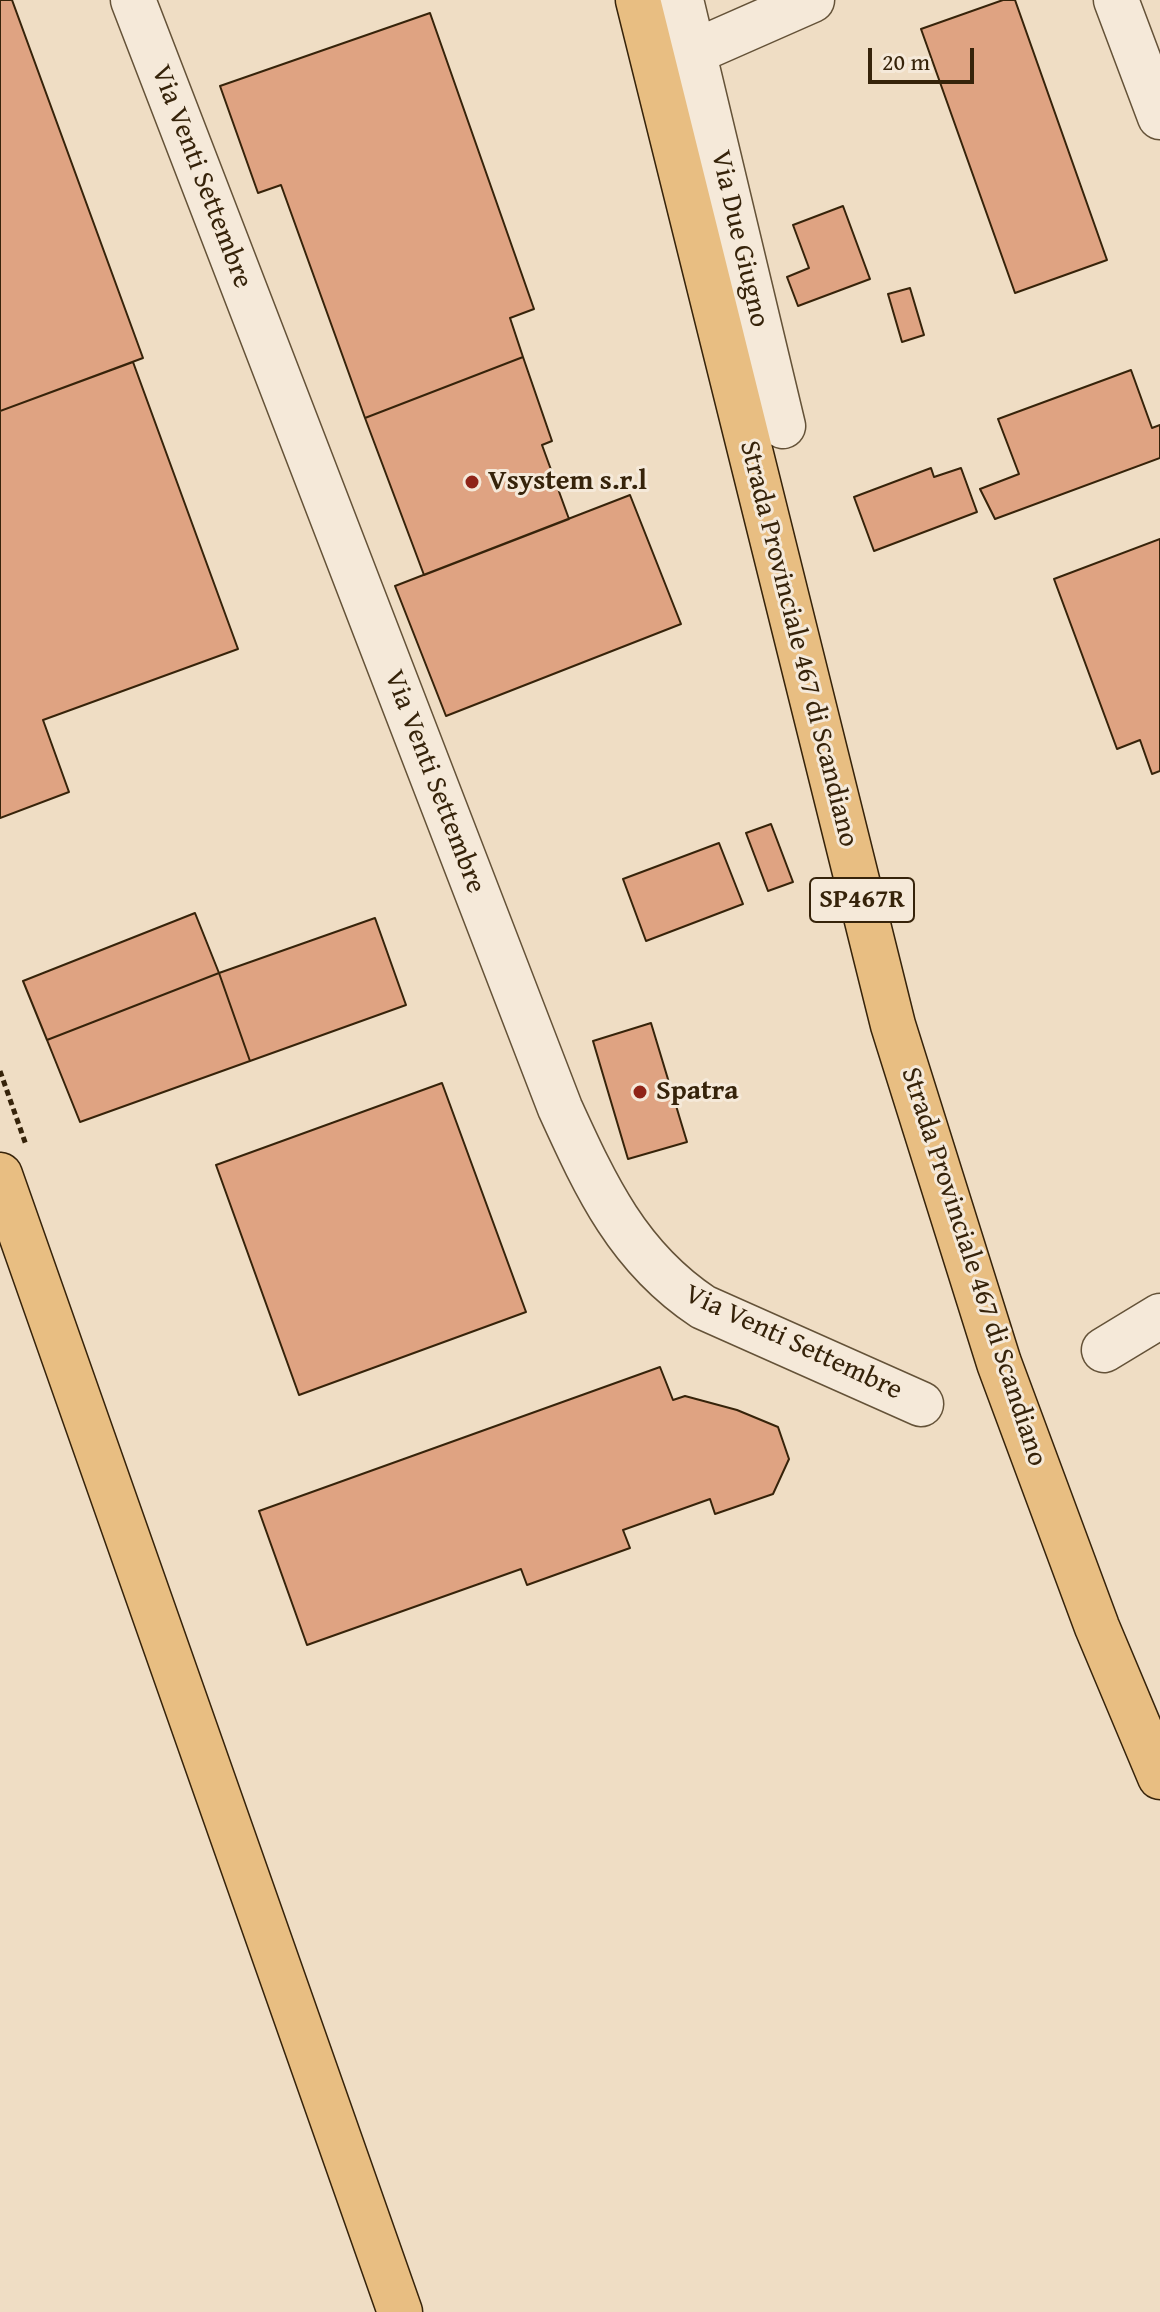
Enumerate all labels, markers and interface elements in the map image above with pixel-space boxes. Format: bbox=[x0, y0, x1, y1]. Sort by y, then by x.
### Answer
scale bar bbox=[872, 32, 978, 82]
text: 20 m bbox=[882, 44, 930, 79]
street label: Via Venti Settembre bbox=[143, 61, 259, 293]
street label: Via Due Giugno bbox=[702, 147, 776, 331]
street label: Strada Provinciale 467 di Scandiano bbox=[731, 438, 865, 850]
place label: Vsystem s.r.l bbox=[488, 465, 647, 499]
marker: Vsystem s.r.l bbox=[463, 473, 481, 491]
street label: Via Venti Settembre bbox=[376, 666, 492, 898]
road number: SP467R bbox=[810, 878, 914, 922]
street label: Strada Provinciale 467 di Scandiano bbox=[893, 1063, 1053, 1471]
place label: Spatra bbox=[656, 1075, 739, 1109]
marker: Spatra bbox=[631, 1083, 649, 1101]
street label: Via Venti Settembre bbox=[679, 1278, 907, 1408]

